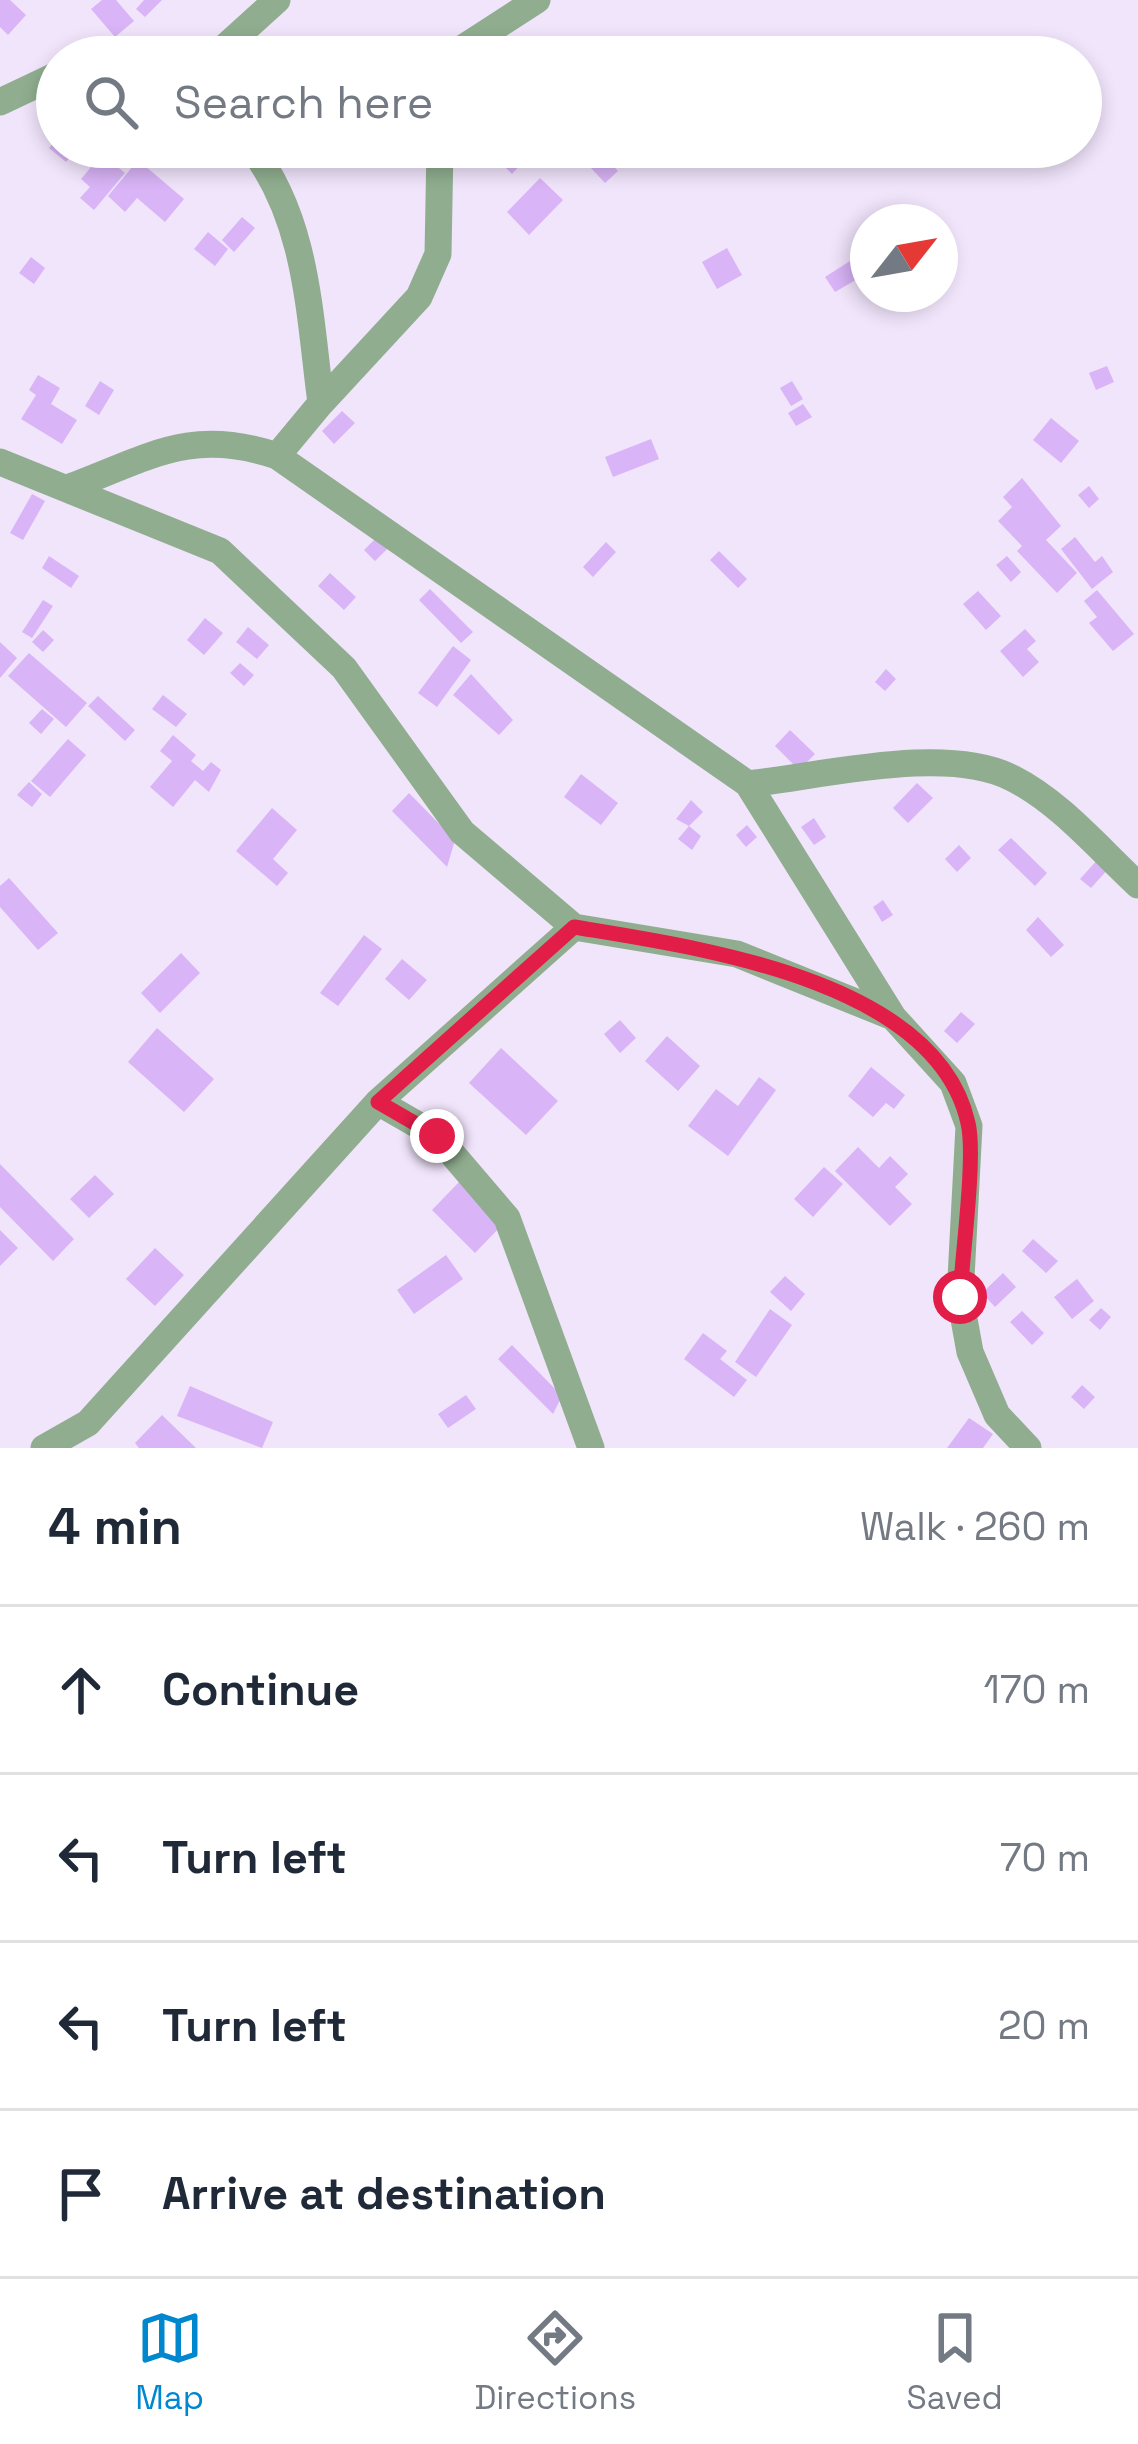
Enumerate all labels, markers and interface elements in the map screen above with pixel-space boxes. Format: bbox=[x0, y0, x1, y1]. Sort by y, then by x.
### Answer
search box bbox=[36, 36, 1102, 168]
icon: search bbox=[78, 69, 144, 135]
text: Search here bbox=[174, 74, 433, 131]
north arrow bbox=[850, 204, 958, 312]
route end bbox=[410, 1109, 464, 1163]
route start bbox=[933, 1270, 987, 1324]
text: 4 min bbox=[48, 1494, 182, 1559]
text: Walk · 260 m bbox=[860, 1502, 1090, 1551]
icon: ahead bbox=[48, 1657, 114, 1723]
text: Continue bbox=[162, 1661, 359, 1718]
text: 170 m bbox=[983, 1665, 1090, 1714]
icon: left bbox=[48, 1825, 114, 1891]
text: Turn left bbox=[162, 1829, 347, 1886]
text: 70 m bbox=[1000, 1833, 1090, 1882]
icon: left bbox=[48, 1993, 114, 2059]
text: Turn left bbox=[162, 1997, 347, 2054]
text: 20 m bbox=[998, 2001, 1090, 2050]
icon: arrive bbox=[48, 2161, 114, 2227]
text: Arrive at destination bbox=[162, 2165, 606, 2222]
tab: Map bbox=[135, 2305, 204, 2419]
tab: Directions bbox=[474, 2305, 636, 2419]
tab: Saved bbox=[907, 2305, 1003, 2419]

